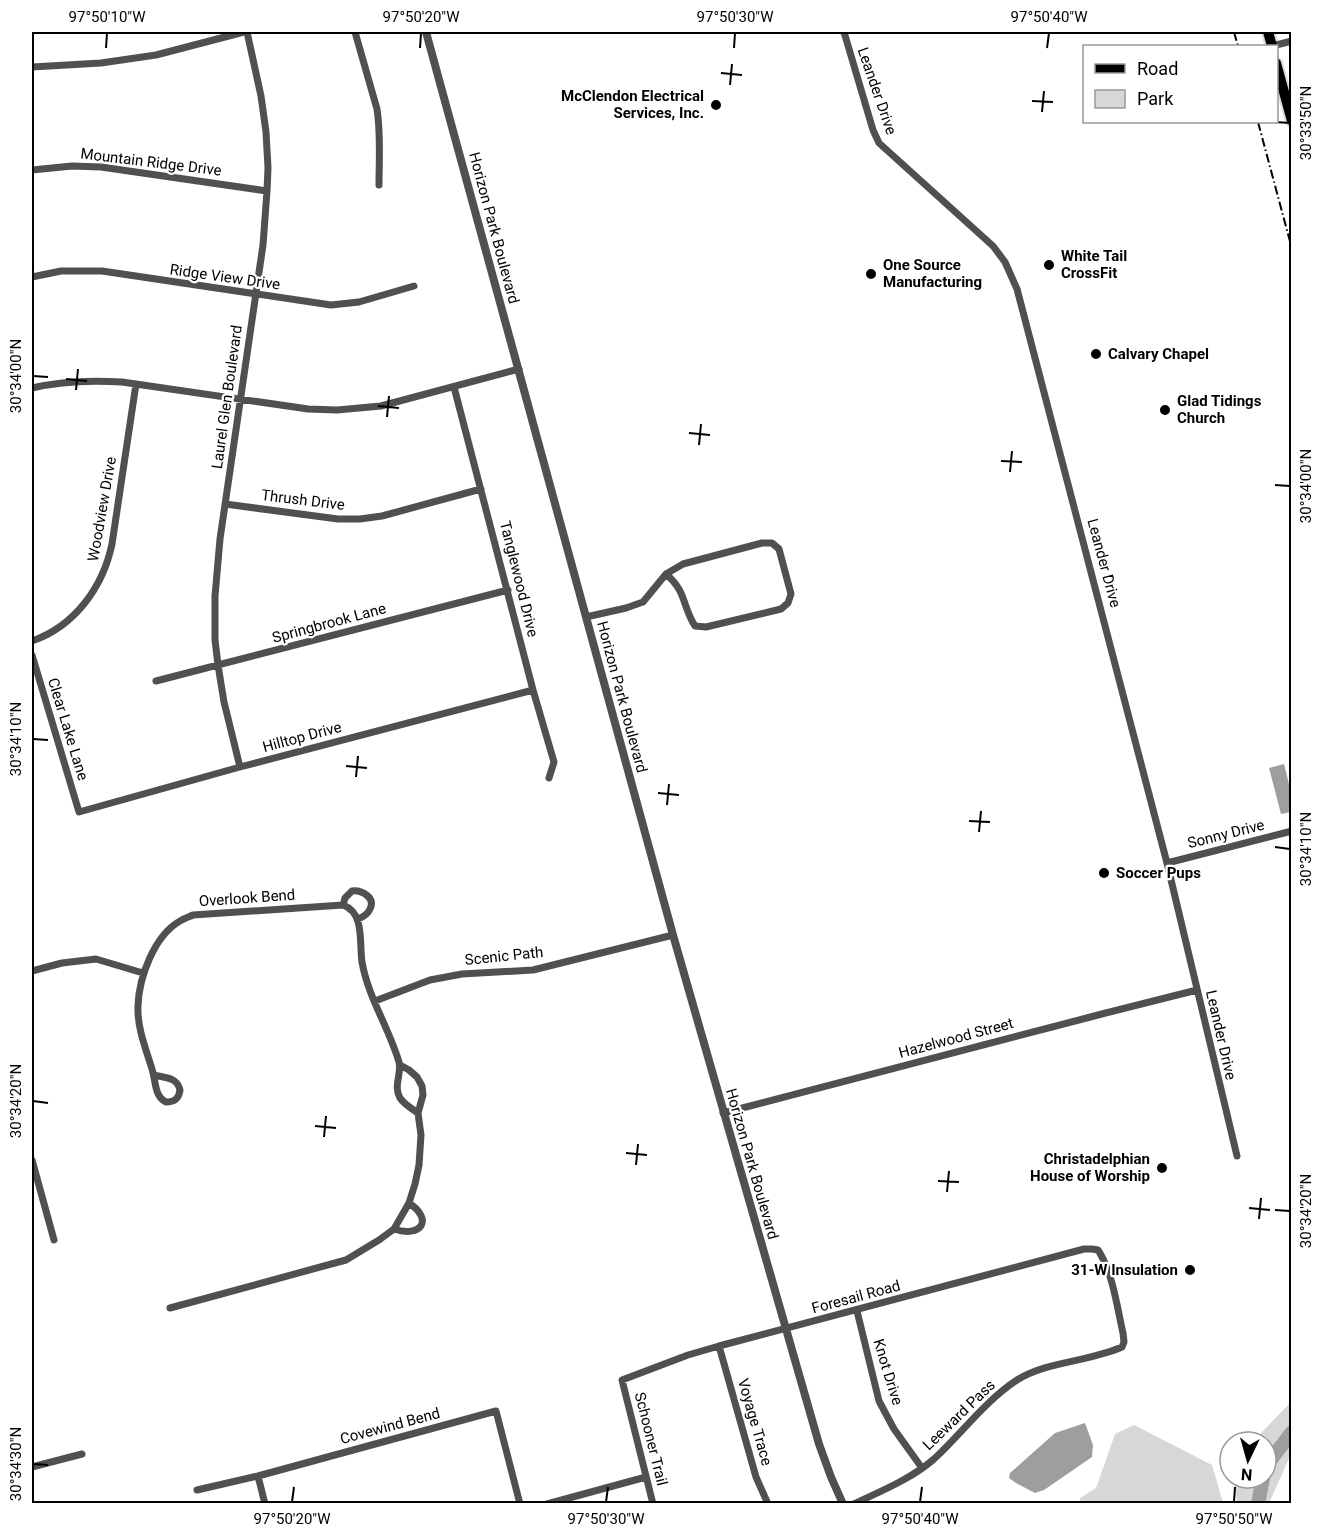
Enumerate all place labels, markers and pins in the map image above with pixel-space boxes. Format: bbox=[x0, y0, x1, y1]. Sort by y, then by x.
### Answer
place label: McClendon Electrical Services, Inc. bbox=[561, 87, 704, 122]
marker: McClendon Electrical Services, Inc. bbox=[709, 98, 723, 112]
place label: White Tail CrossFit bbox=[1061, 247, 1127, 282]
place label: One Source Manufacturing bbox=[883, 256, 982, 291]
marker: White Tail CrossFit bbox=[1042, 258, 1056, 272]
marker: One Source Manufacturing bbox=[864, 267, 878, 281]
place label: Calvary Chapel bbox=[1108, 345, 1209, 363]
marker: Calvary Chapel bbox=[1089, 347, 1103, 361]
place label: Glad Tidings Church bbox=[1177, 392, 1262, 427]
marker: Glad Tidings Church bbox=[1158, 403, 1172, 417]
place label: Soccer Pups bbox=[1116, 864, 1201, 882]
marker: Soccer Pups bbox=[1097, 866, 1111, 880]
place label: Christadelphian House of Worship bbox=[1030, 1150, 1150, 1185]
marker: Christadelphian House of Worship bbox=[1155, 1161, 1169, 1175]
place label: 31-W Insulation bbox=[1071, 1261, 1178, 1279]
marker: 31-W Insulation bbox=[1183, 1263, 1197, 1277]

